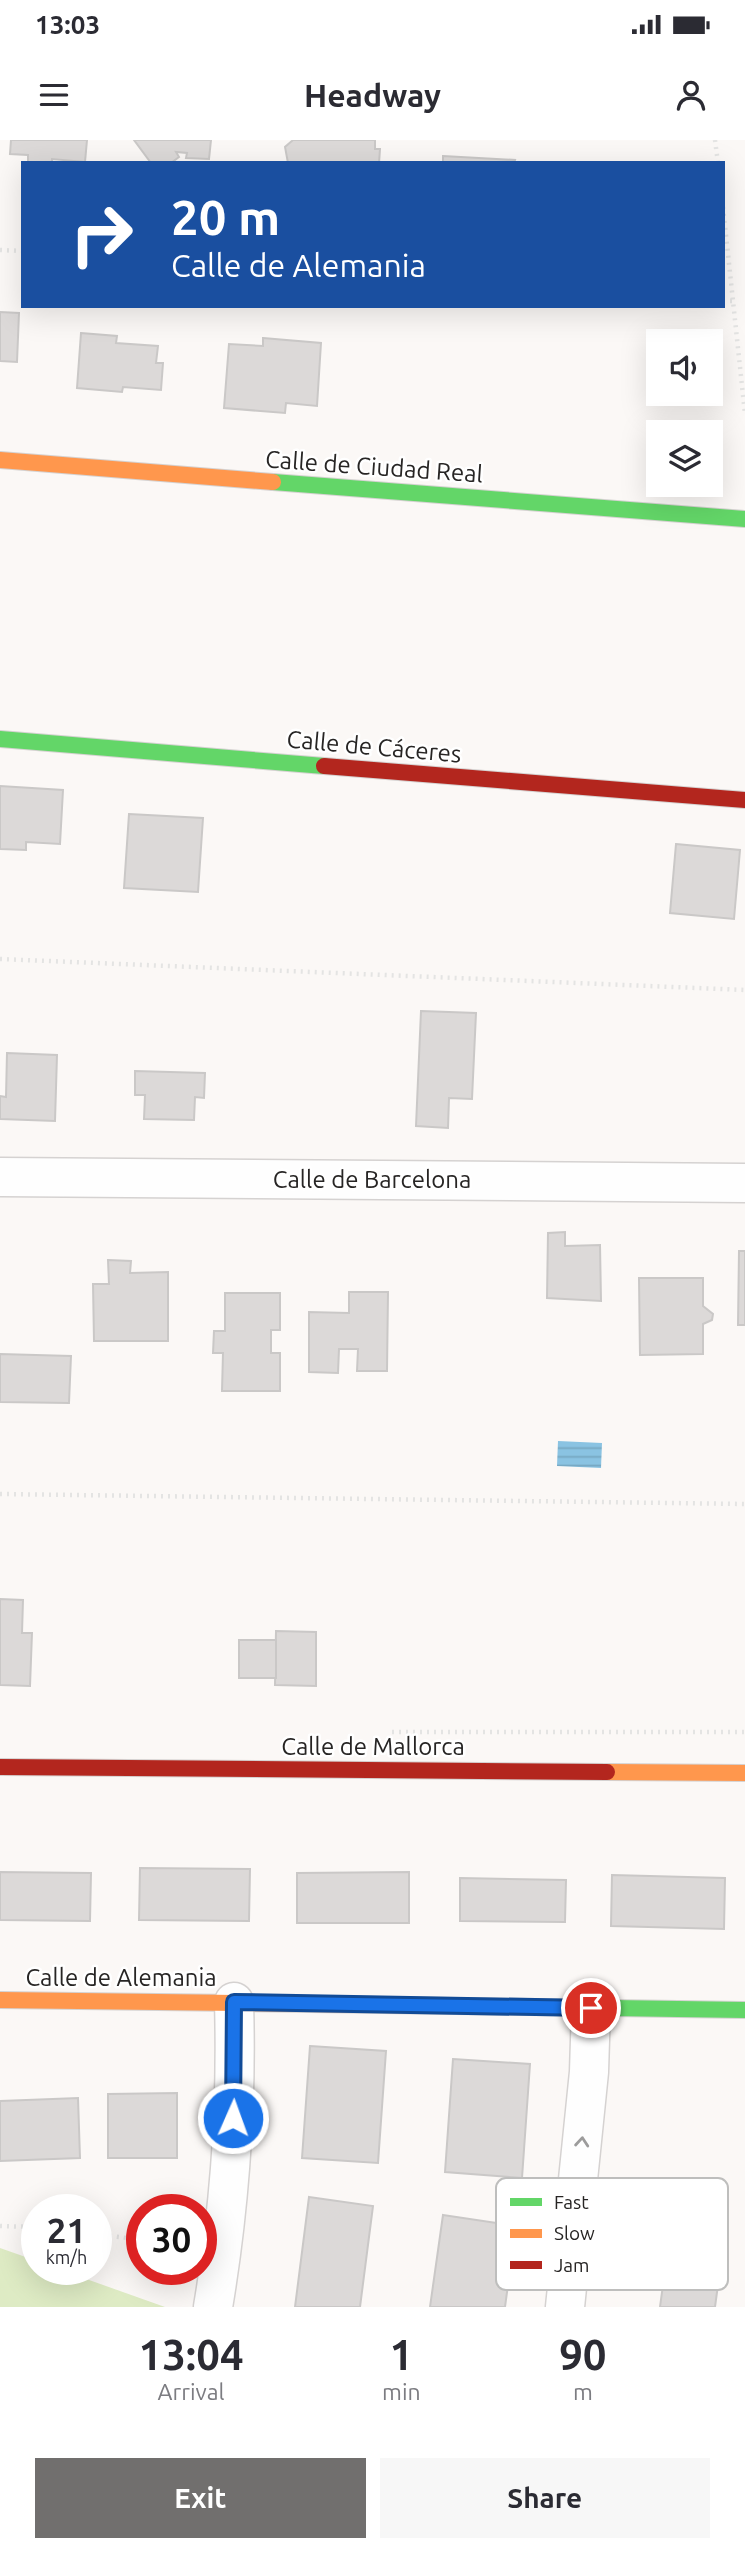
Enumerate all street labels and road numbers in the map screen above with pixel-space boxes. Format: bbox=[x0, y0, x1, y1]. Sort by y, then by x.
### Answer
street label: Calle de Ciudad Real bbox=[264, 445, 484, 488]
street label: Calle de Cáceres bbox=[286, 725, 463, 768]
street label: Calle de Barcelona bbox=[273, 1166, 471, 1193]
street label: Calle de Mallorca bbox=[281, 1733, 465, 1760]
street label: Calle de Alemania bbox=[25, 1964, 217, 1991]

